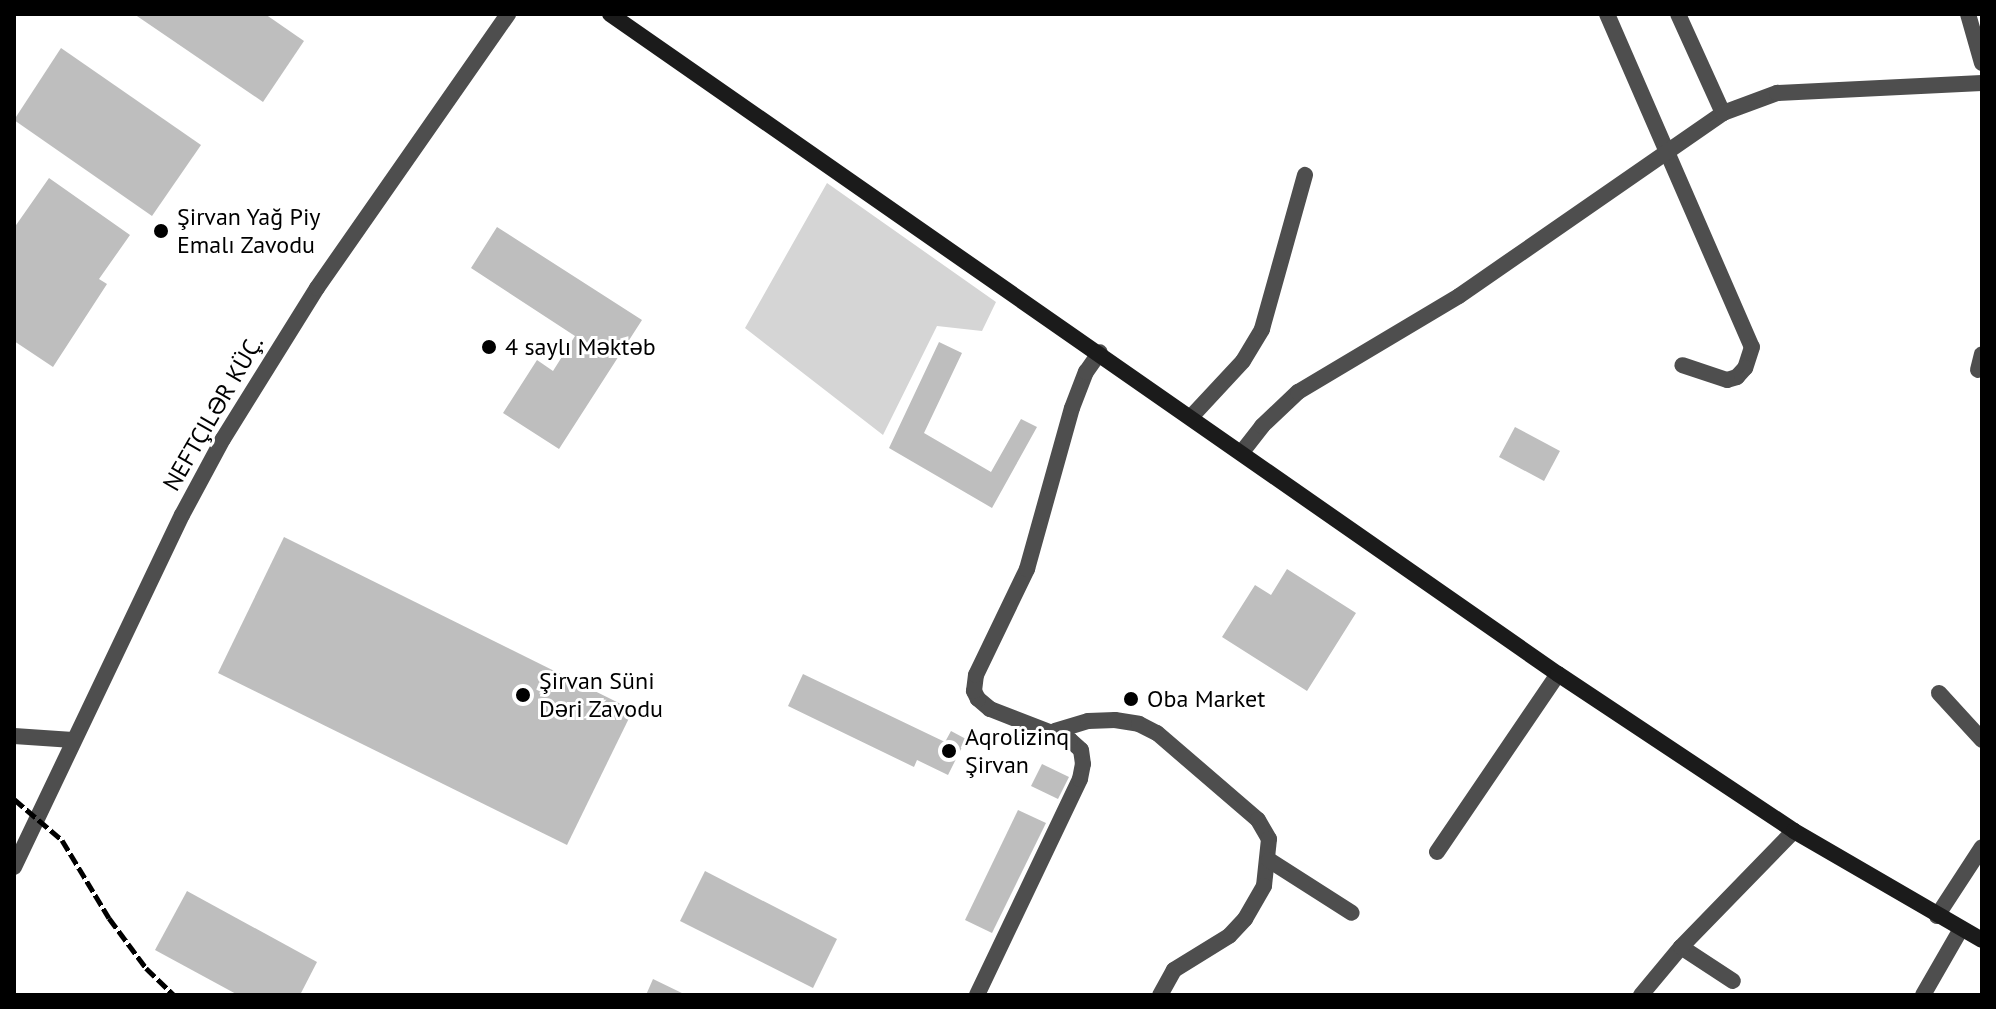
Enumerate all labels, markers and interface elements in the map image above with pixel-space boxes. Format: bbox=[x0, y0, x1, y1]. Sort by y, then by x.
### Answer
place label: Şirvan Yağ Piy Emalı Zavodu bbox=[177, 203, 321, 259]
marker: Şirvan Yağ Piy Emalı Zavodu bbox=[152, 222, 170, 240]
street label: NEFTÇILƏR KÜÇ. bbox=[157, 330, 269, 496]
place label: 4 saylı Məktəb bbox=[505, 333, 656, 361]
marker: 4 saylı Məktəb bbox=[480, 338, 498, 356]
place label: Şirvan Süni Dəri Zavodu bbox=[539, 667, 664, 723]
place label: Oba Market bbox=[1147, 685, 1265, 713]
marker: Şirvan Süni Dəri Zavodu bbox=[514, 686, 532, 704]
marker: Oba Market bbox=[1122, 690, 1140, 708]
place label: Aqrolizinq Şirvan bbox=[965, 723, 1069, 779]
marker: Aqrolizinq Şirvan bbox=[940, 742, 958, 760]

